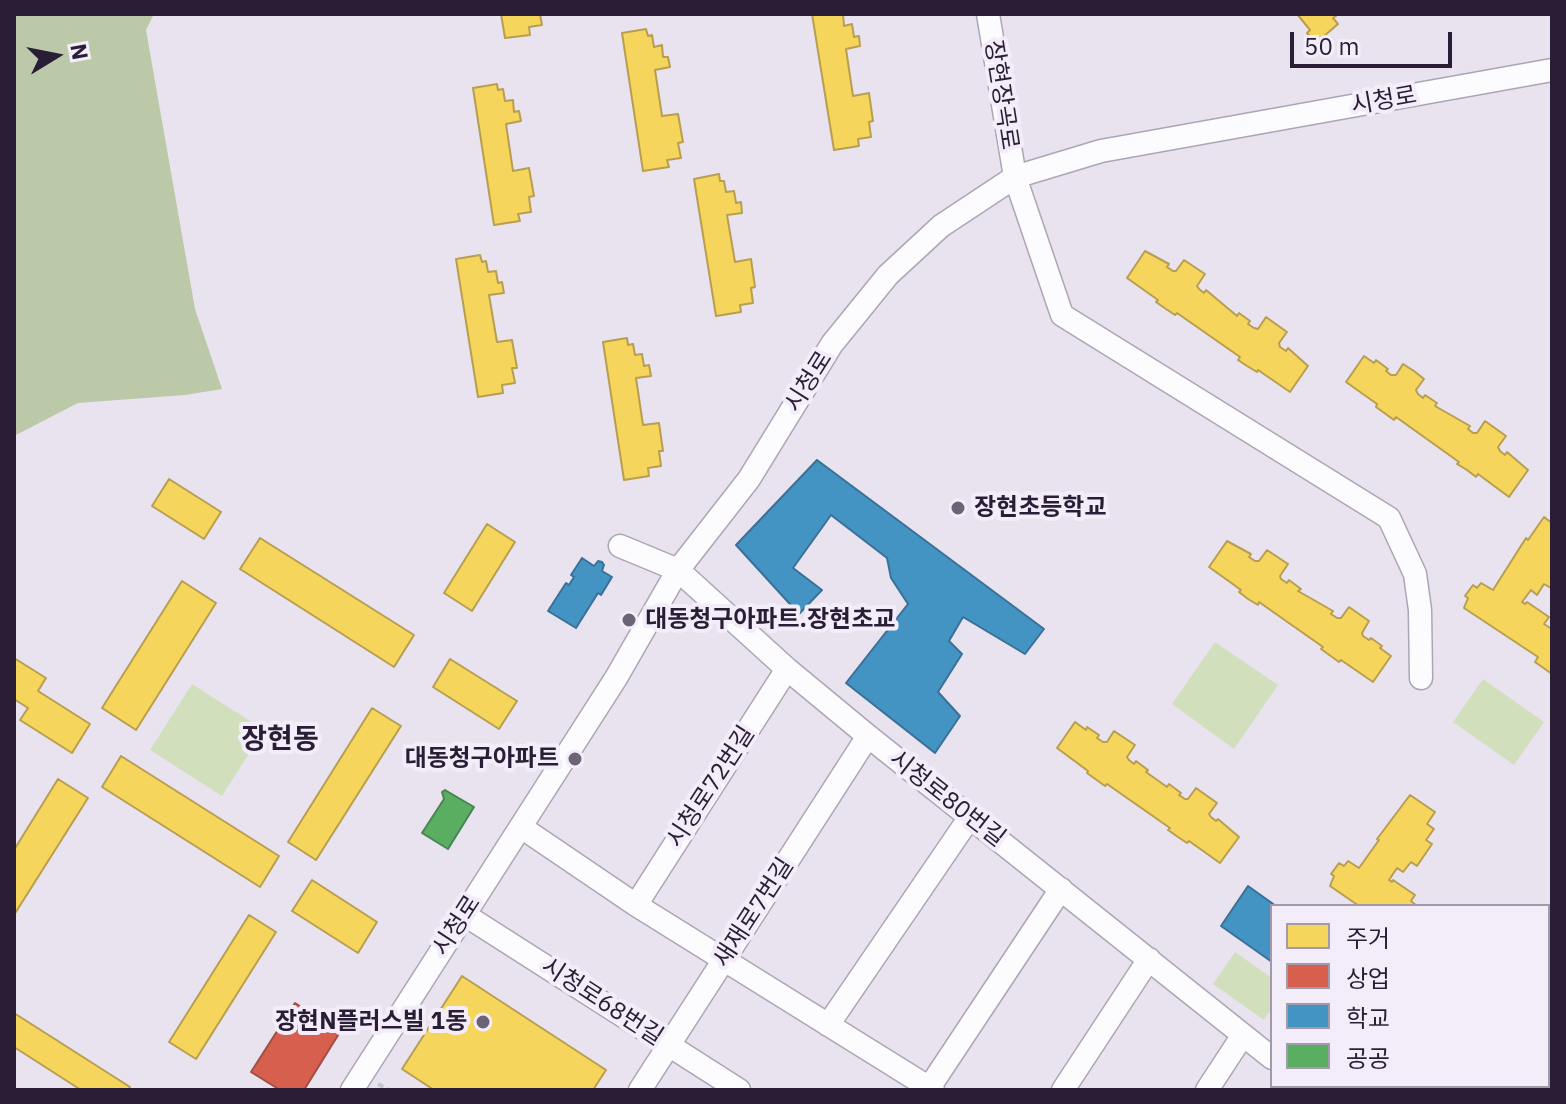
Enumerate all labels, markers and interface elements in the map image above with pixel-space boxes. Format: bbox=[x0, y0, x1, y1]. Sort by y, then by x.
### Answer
north arrow bbox=[16, 16, 96, 96]
scale bar bbox=[1294, 16, 1456, 66]
text: 50 m bbox=[1304, 30, 1359, 62]
street label: 장현장곡로 bbox=[978, 38, 1024, 152]
text: N bbox=[64, 41, 96, 62]
street label: 시청로 bbox=[1349, 81, 1419, 121]
street label: 시청로 bbox=[779, 346, 839, 418]
place label: 장현초등학교 bbox=[974, 494, 1106, 522]
marker: 장현초등학교 bbox=[949, 499, 967, 517]
place label: 대동청구아파트.장현초교 bbox=[645, 606, 895, 634]
marker: 대동청구아파트.장현초교 bbox=[620, 611, 638, 629]
street label: 시청로72번길 bbox=[661, 721, 761, 853]
district label: 장현동 bbox=[241, 723, 319, 757]
place label: 대동청구아파트 bbox=[404, 745, 559, 773]
street label: 시청로80번길 bbox=[883, 745, 1011, 853]
marker: 대동청구아파트 bbox=[566, 750, 584, 768]
street label: 새재로7번길 bbox=[708, 853, 800, 973]
street label: 시청로 bbox=[427, 890, 487, 962]
legend bbox=[1270, 904, 1550, 1088]
text: 주거 bbox=[1346, 922, 1390, 954]
street label: 시청로68번길 bbox=[536, 952, 668, 1052]
text: 상업 bbox=[1346, 962, 1390, 994]
text: 학교 bbox=[1346, 1002, 1390, 1034]
place label: 장현N플러스빌 1동 bbox=[275, 1008, 467, 1036]
marker: 장현N플러스빌 1동 bbox=[474, 1013, 492, 1031]
text: 공공 bbox=[1346, 1042, 1390, 1074]

